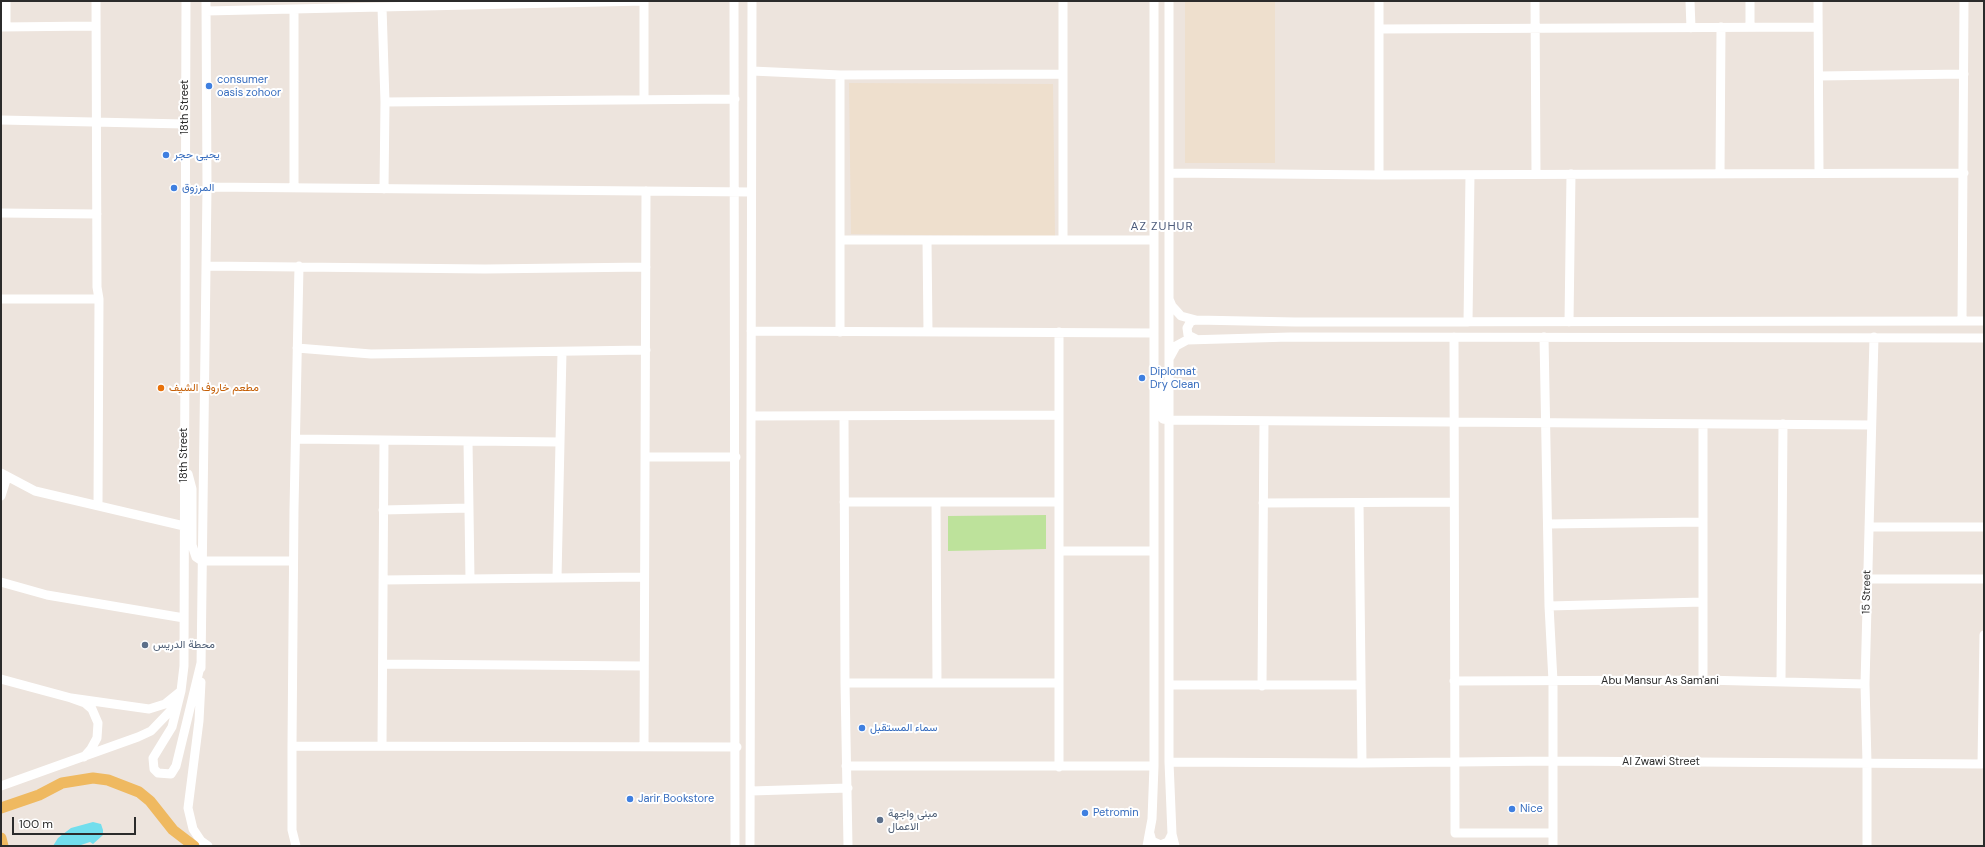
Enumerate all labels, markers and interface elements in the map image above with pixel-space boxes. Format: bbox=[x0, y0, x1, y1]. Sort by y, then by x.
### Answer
place label: consumer oasis zohoor bbox=[217, 73, 281, 99]
street label: 18th Street bbox=[178, 80, 192, 134]
marker: consumer oasis zohoor bbox=[204, 81, 214, 91]
place label: يحيى حجر bbox=[174, 148, 220, 162]
marker: يحيى حجر bbox=[161, 150, 171, 160]
place label: المرزوق bbox=[182, 181, 214, 195]
marker: المرزوق bbox=[169, 183, 179, 193]
district label: AZ ZUHUR bbox=[1130, 220, 1194, 234]
place label: Diplomat Dry Clean bbox=[1150, 365, 1200, 391]
marker: Diplomat Dry Clean bbox=[1137, 373, 1147, 383]
place label: مطعم خاروف الشيف bbox=[169, 381, 259, 395]
marker: مطعم خاروف الشيف bbox=[156, 383, 166, 393]
street label: 18th Street bbox=[177, 428, 191, 482]
street label: 15 Street bbox=[1860, 570, 1874, 614]
place label: محطة الدريس bbox=[153, 638, 215, 652]
marker: محطة الدريس bbox=[140, 640, 150, 650]
street label: Abu Mansur As Sam'ani bbox=[1601, 674, 1719, 688]
place label: سماء المستقبل bbox=[870, 721, 937, 735]
marker: سماء المستقبل bbox=[857, 723, 867, 733]
street label: Al Zwawi Street bbox=[1622, 755, 1700, 769]
place label: Jarir Bookstore bbox=[638, 792, 714, 806]
marker: Jarir Bookstore bbox=[625, 794, 635, 804]
place label: Nice bbox=[1520, 802, 1543, 816]
marker: Nice bbox=[1507, 804, 1517, 814]
place label: Petromin bbox=[1093, 806, 1139, 820]
place label: مبنى واجهة الاعمال bbox=[888, 807, 937, 833]
marker: Petromin bbox=[1080, 808, 1090, 818]
scale bar bbox=[14, 809, 138, 835]
marker: مبنى واجهة الاعمال bbox=[875, 815, 885, 825]
text: 100 m bbox=[19, 816, 53, 832]

